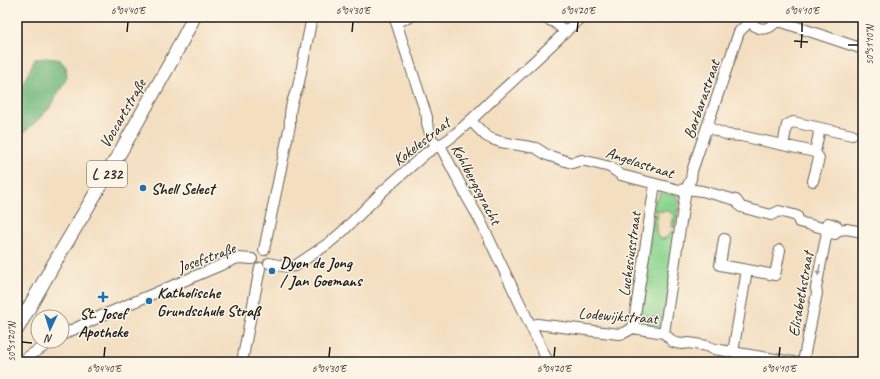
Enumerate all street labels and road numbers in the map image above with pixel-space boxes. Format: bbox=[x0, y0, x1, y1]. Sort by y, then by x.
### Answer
street label: Barbarastraat bbox=[679, 56, 725, 141]
street label: Voccartstraße bbox=[95, 74, 152, 152]
street label: Kokelestraat bbox=[389, 112, 456, 170]
street label: Kohlbergsgracht bbox=[446, 141, 507, 230]
street label: Angelastraat bbox=[603, 143, 678, 184]
road number: L 232 bbox=[87, 161, 127, 187]
street label: Luchesiusstraat bbox=[614, 209, 646, 298]
street label: Josefstraße bbox=[174, 238, 240, 278]
street label: Elisabethstraat bbox=[784, 247, 819, 338]
street label: Lodewijkstraat bbox=[578, 303, 660, 329]

